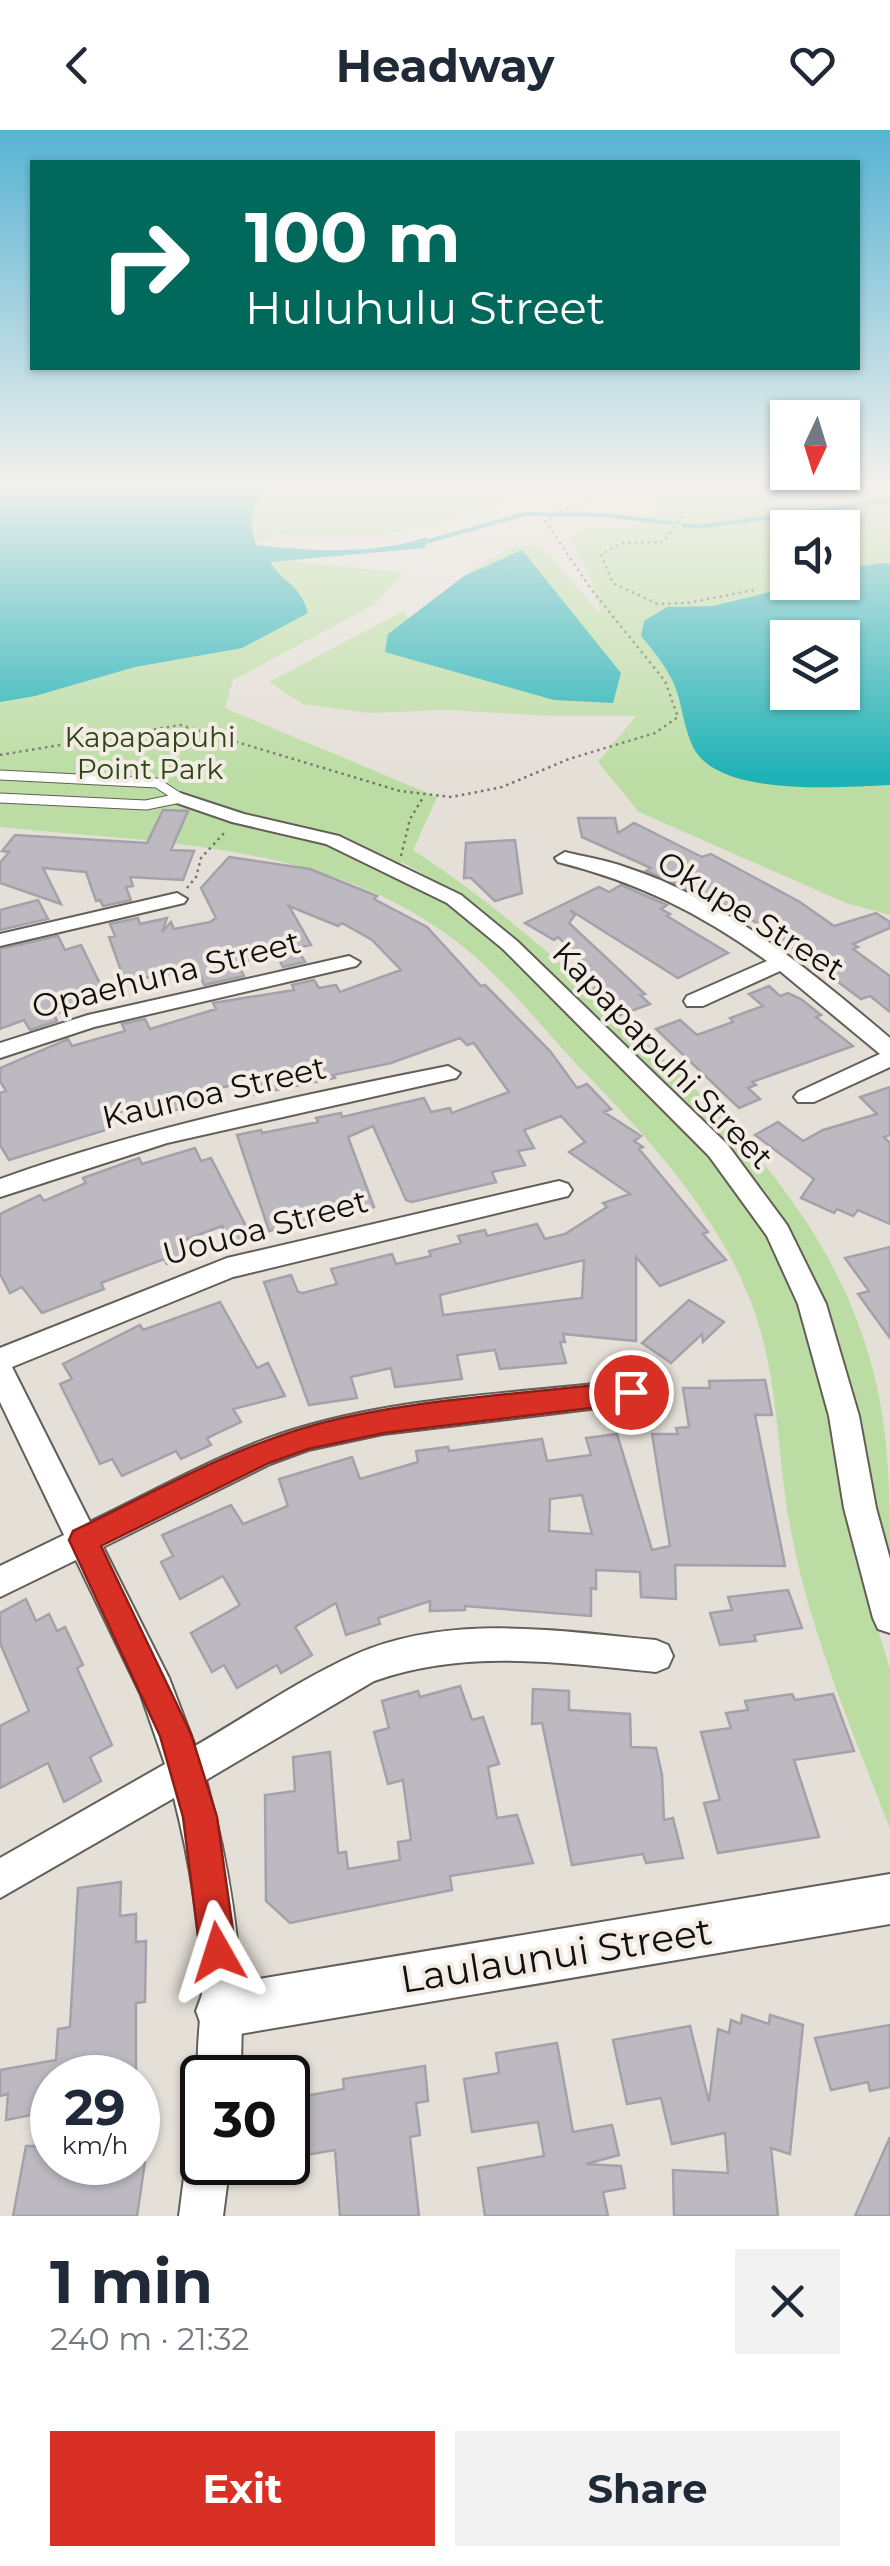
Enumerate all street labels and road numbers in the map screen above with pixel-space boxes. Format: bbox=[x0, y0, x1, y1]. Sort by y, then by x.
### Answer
street label: Okupe Street bbox=[650, 842, 852, 988]
street label: Opaehuna Street bbox=[28, 922, 304, 1026]
street label: Kapapapuhi Street bbox=[545, 933, 781, 1177]
street label: Kaunoa Street bbox=[98, 1047, 330, 1137]
street label: Uouoa Street bbox=[158, 1181, 372, 1273]
street label: Laulaunui Street bbox=[397, 1907, 715, 2003]

